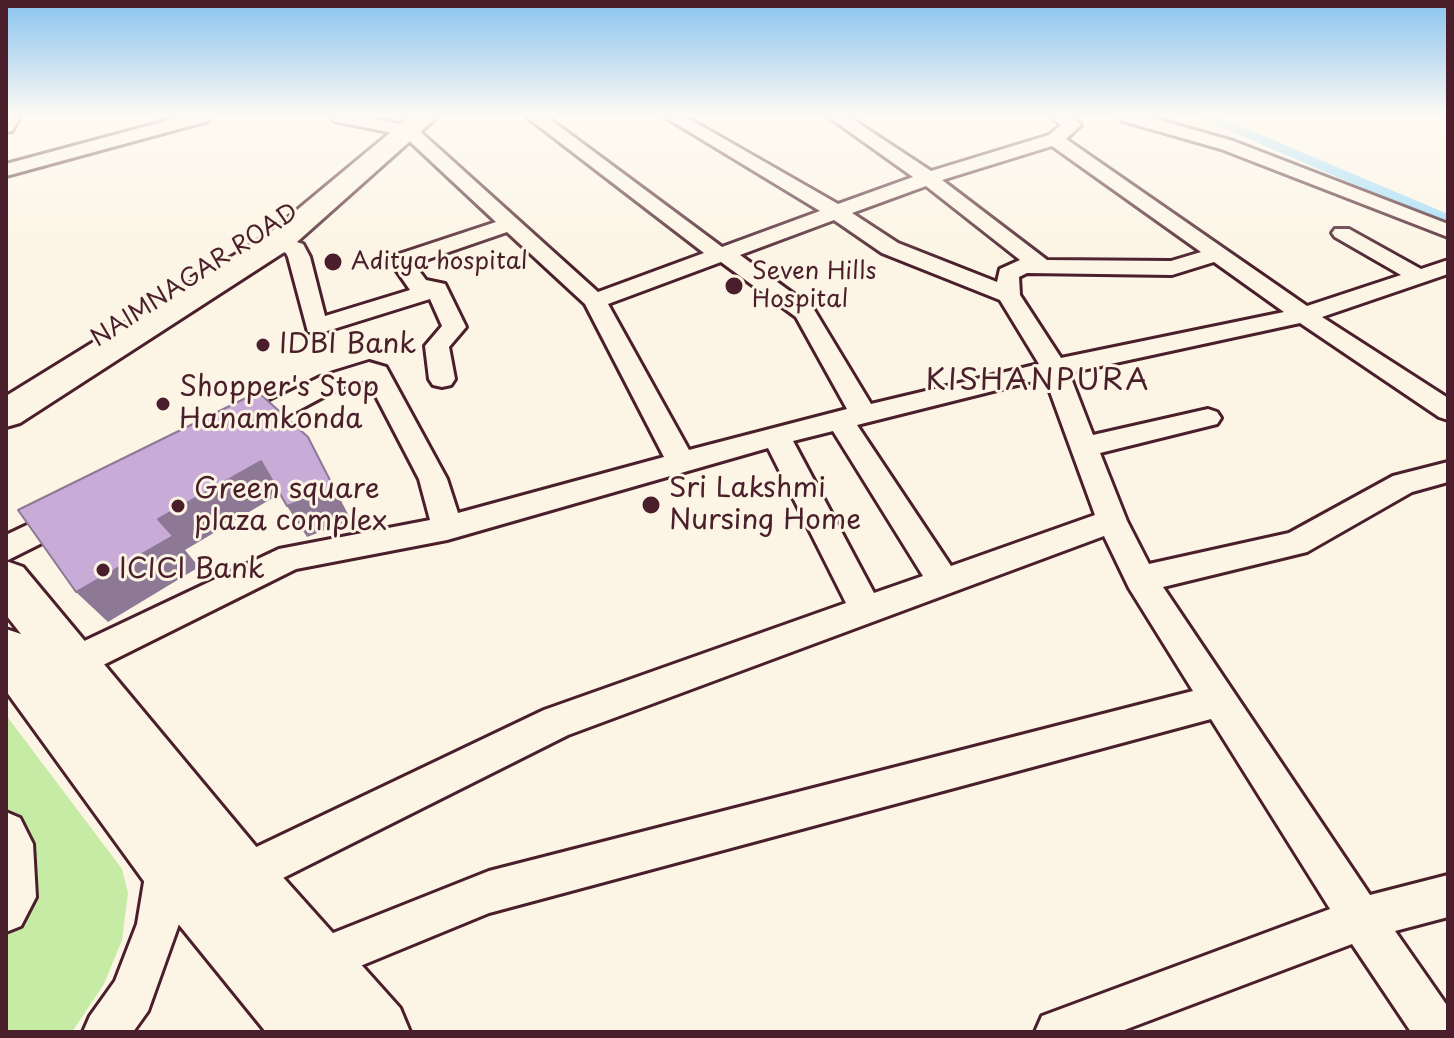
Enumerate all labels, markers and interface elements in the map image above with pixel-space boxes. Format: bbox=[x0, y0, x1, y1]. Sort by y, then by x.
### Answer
street label: NAIMNAGAR ROAD bbox=[86, 198, 304, 354]
place label: Aditya hospital bbox=[351, 248, 528, 276]
marker: Aditya hospital bbox=[322, 251, 344, 273]
place label: Seven Hills Hospital bbox=[752, 258, 876, 314]
marker: Seven Hills Hospital bbox=[723, 275, 745, 297]
place label: IDBI Bank bbox=[279, 328, 416, 362]
marker: IDBI Bank bbox=[254, 336, 272, 354]
district label: KISHANPURA bbox=[924, 364, 1152, 400]
place label: Shopper's Stop Hanamkonda bbox=[179, 371, 379, 437]
marker: Shopper's Stop Hanamkonda bbox=[154, 395, 172, 413]
place label: Sri Lakshmi Nursing Home bbox=[669, 472, 861, 538]
place label: Green square plaza complex bbox=[194, 473, 387, 539]
marker: Sri Lakshmi Nursing Home bbox=[640, 494, 662, 516]
marker: Green square plaza complex bbox=[169, 497, 187, 515]
place label: ICICI Bank bbox=[119, 553, 265, 587]
marker: ICICI Bank bbox=[94, 561, 112, 579]

